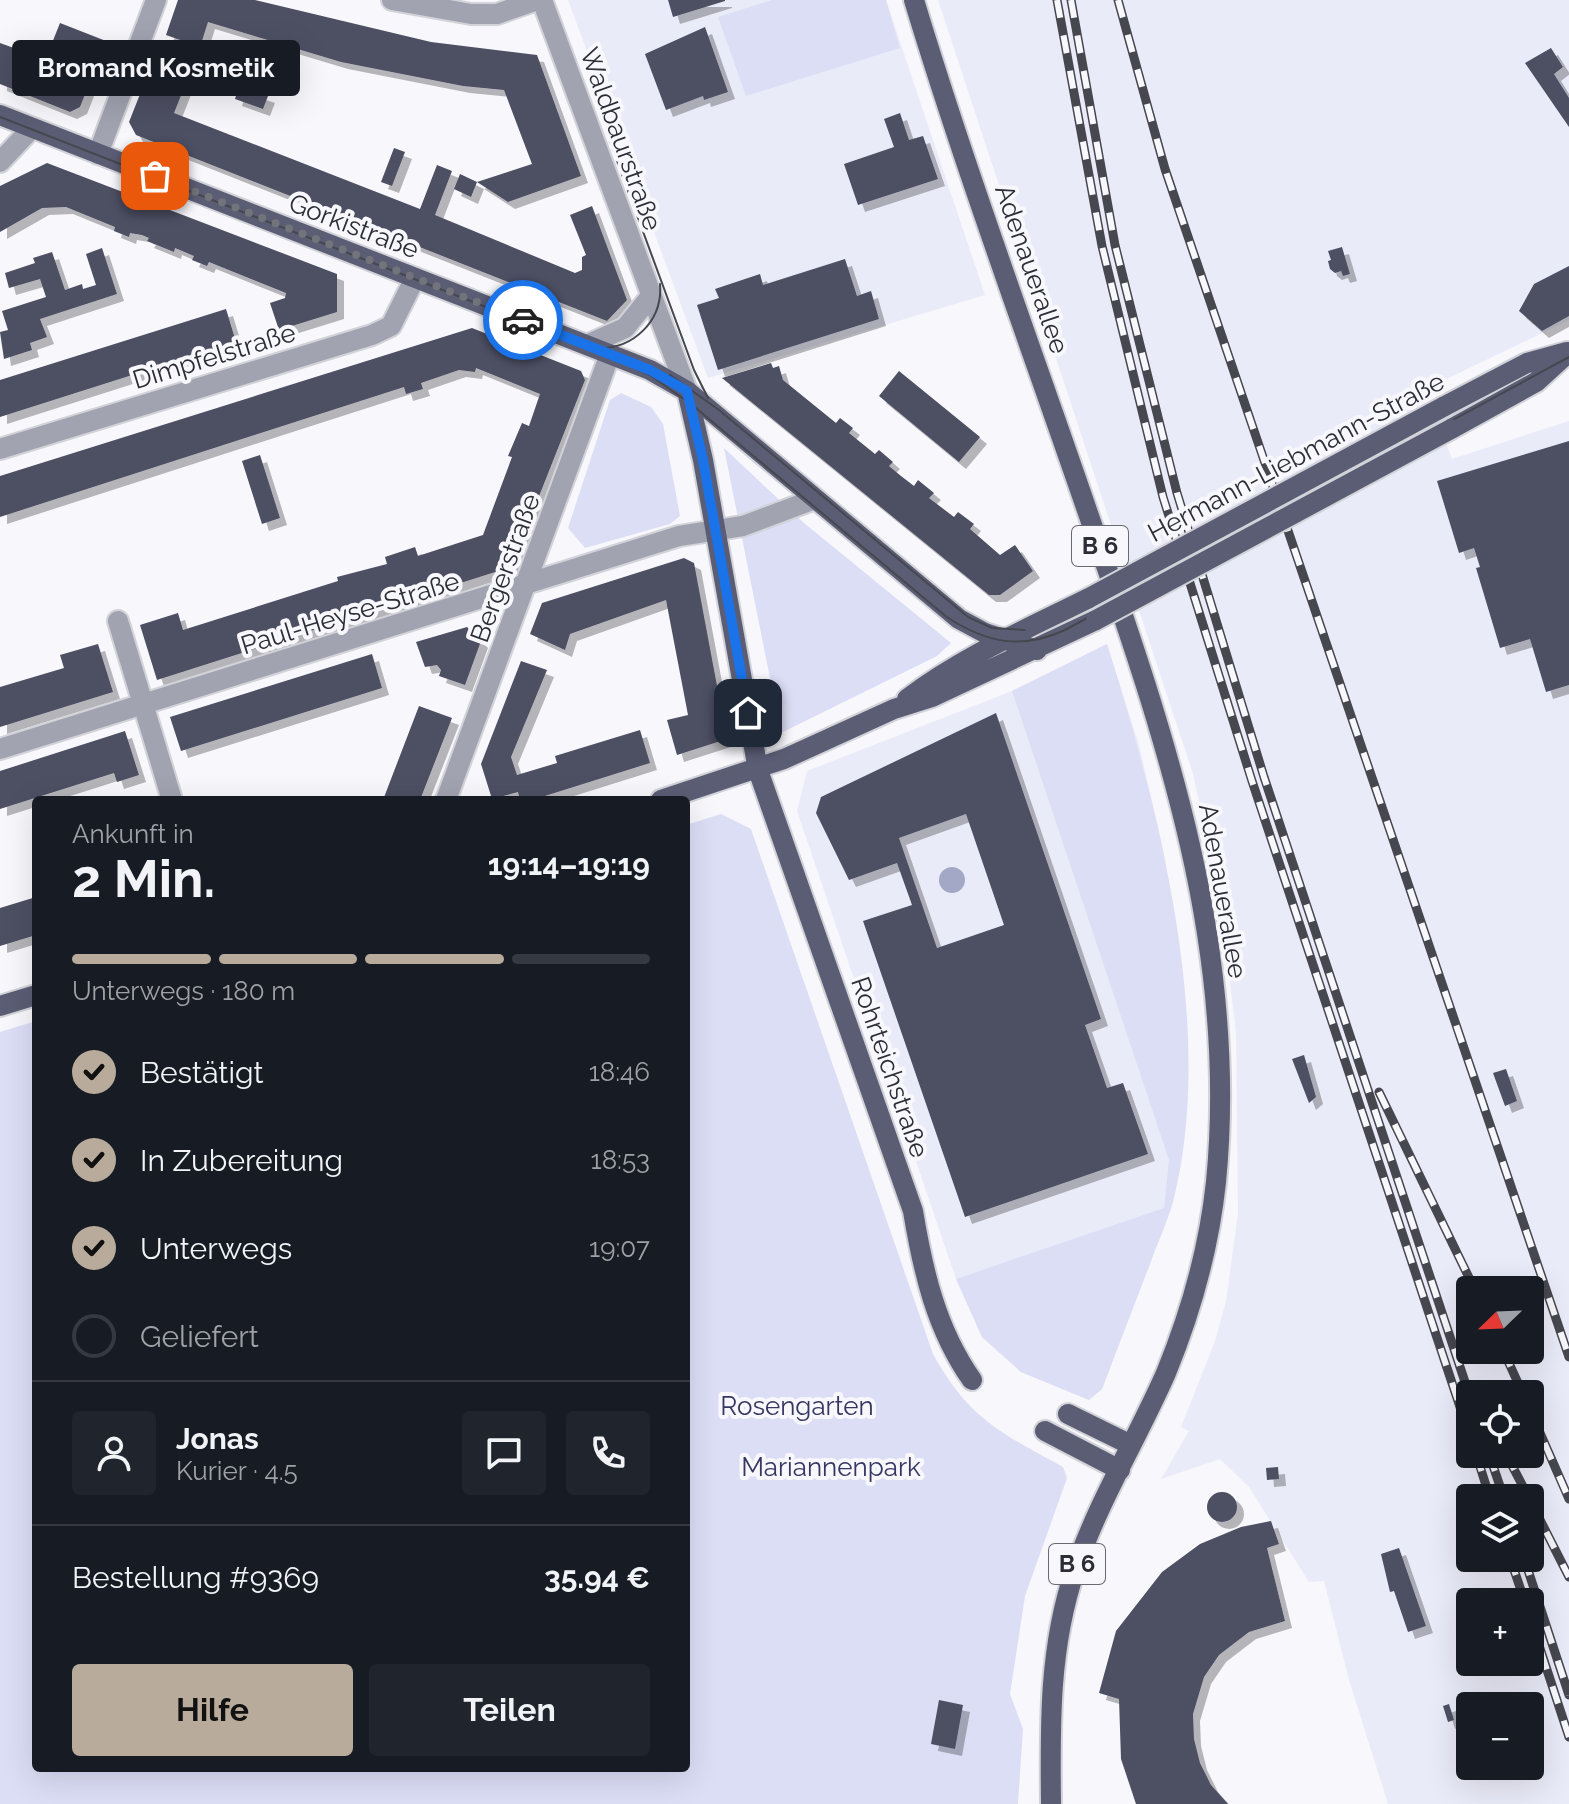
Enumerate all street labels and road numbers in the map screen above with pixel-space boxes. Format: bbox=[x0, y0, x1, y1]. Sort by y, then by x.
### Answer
street label: Waldbaurstraße bbox=[574, 44, 668, 234]
street label: Adenauerallee bbox=[989, 181, 1075, 357]
street label: Gorkistraße bbox=[285, 187, 423, 265]
street label: Dimpfelstraße bbox=[129, 317, 299, 395]
street label: Hermann-Liebmann-Straße bbox=[1143, 366, 1449, 548]
street label: Bergerstraße bbox=[464, 490, 546, 646]
road number: B 6 bbox=[1072, 526, 1128, 566]
street label: Paul-Heyse-Straße bbox=[237, 566, 463, 660]
street label: Adenauerallee bbox=[1193, 801, 1253, 981]
street label: Rohrteichstraße bbox=[845, 973, 935, 1161]
road number: B 6 bbox=[1049, 1544, 1105, 1584]

